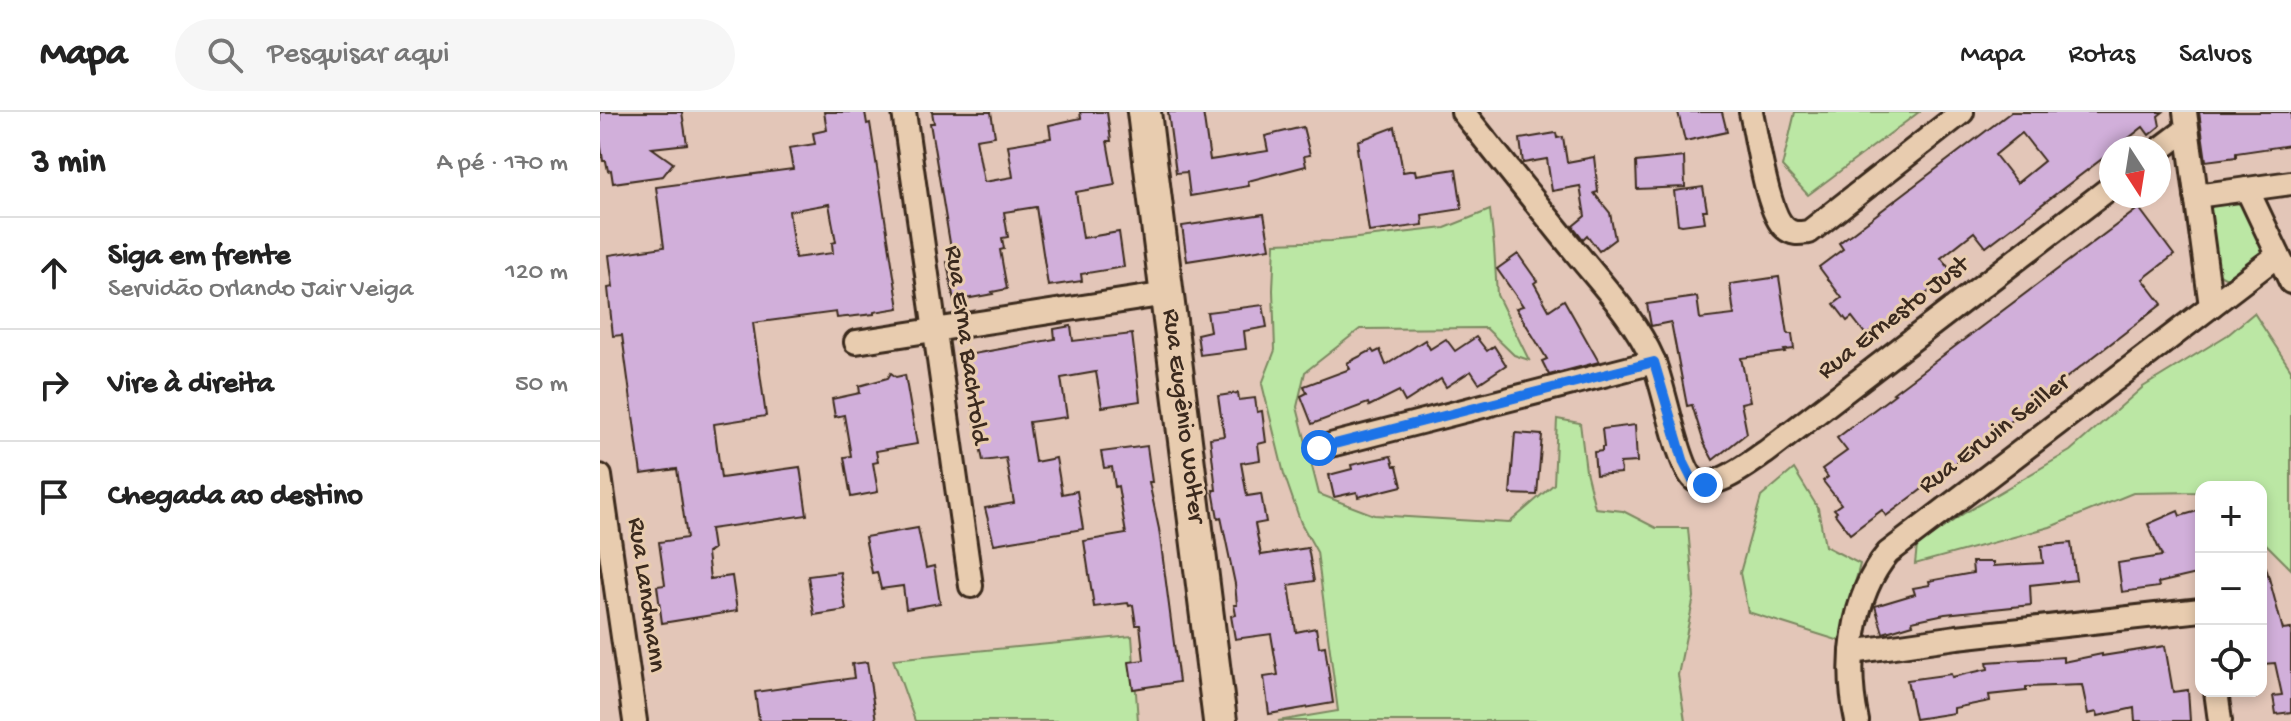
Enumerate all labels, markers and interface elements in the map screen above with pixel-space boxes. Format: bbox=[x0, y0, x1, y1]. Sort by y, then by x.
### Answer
search box bbox=[175, 19, 735, 91]
text: Mapa bbox=[40, 33, 127, 77]
icon: search bbox=[203, 33, 247, 77]
text: Pesquisar aqui bbox=[267, 38, 449, 73]
text: Mapa bbox=[1960, 39, 2025, 72]
text: Rotas bbox=[2069, 39, 2135, 72]
text: Salvos bbox=[2179, 39, 2251, 72]
north arrow bbox=[2099, 136, 2171, 208]
text: 3 min bbox=[32, 144, 105, 184]
text: A pé · 170 m bbox=[436, 149, 568, 180]
text: Siga em frente bbox=[108, 240, 290, 275]
street label: Rua Erna Bachtold bbox=[936, 244, 995, 448]
street label: Rua Ernesto Just bbox=[1812, 249, 1978, 388]
icon: ahead bbox=[32, 251, 76, 295]
text: 120 m bbox=[505, 258, 568, 289]
text: Servidão Orlando Jair Veiga bbox=[108, 275, 413, 306]
street label: Rua Eugênio Wolter bbox=[1154, 307, 1211, 527]
icon: right bbox=[32, 363, 76, 407]
street label: Rua Erwin Seiller bbox=[1913, 366, 2079, 502]
text: Vire à direita bbox=[108, 368, 274, 403]
text: 50 m bbox=[515, 370, 568, 401]
route start bbox=[1301, 430, 1337, 466]
route end bbox=[1687, 467, 1723, 503]
icon: arrive bbox=[32, 475, 76, 519]
text: Chegada ao destino bbox=[108, 480, 363, 515]
map controls bbox=[2195, 481, 2267, 697]
button: + bbox=[2195, 481, 2267, 553]
street label: Rua Landmann bbox=[619, 516, 671, 675]
button: − bbox=[2195, 553, 2267, 625]
button: locate bbox=[2195, 625, 2267, 697]

